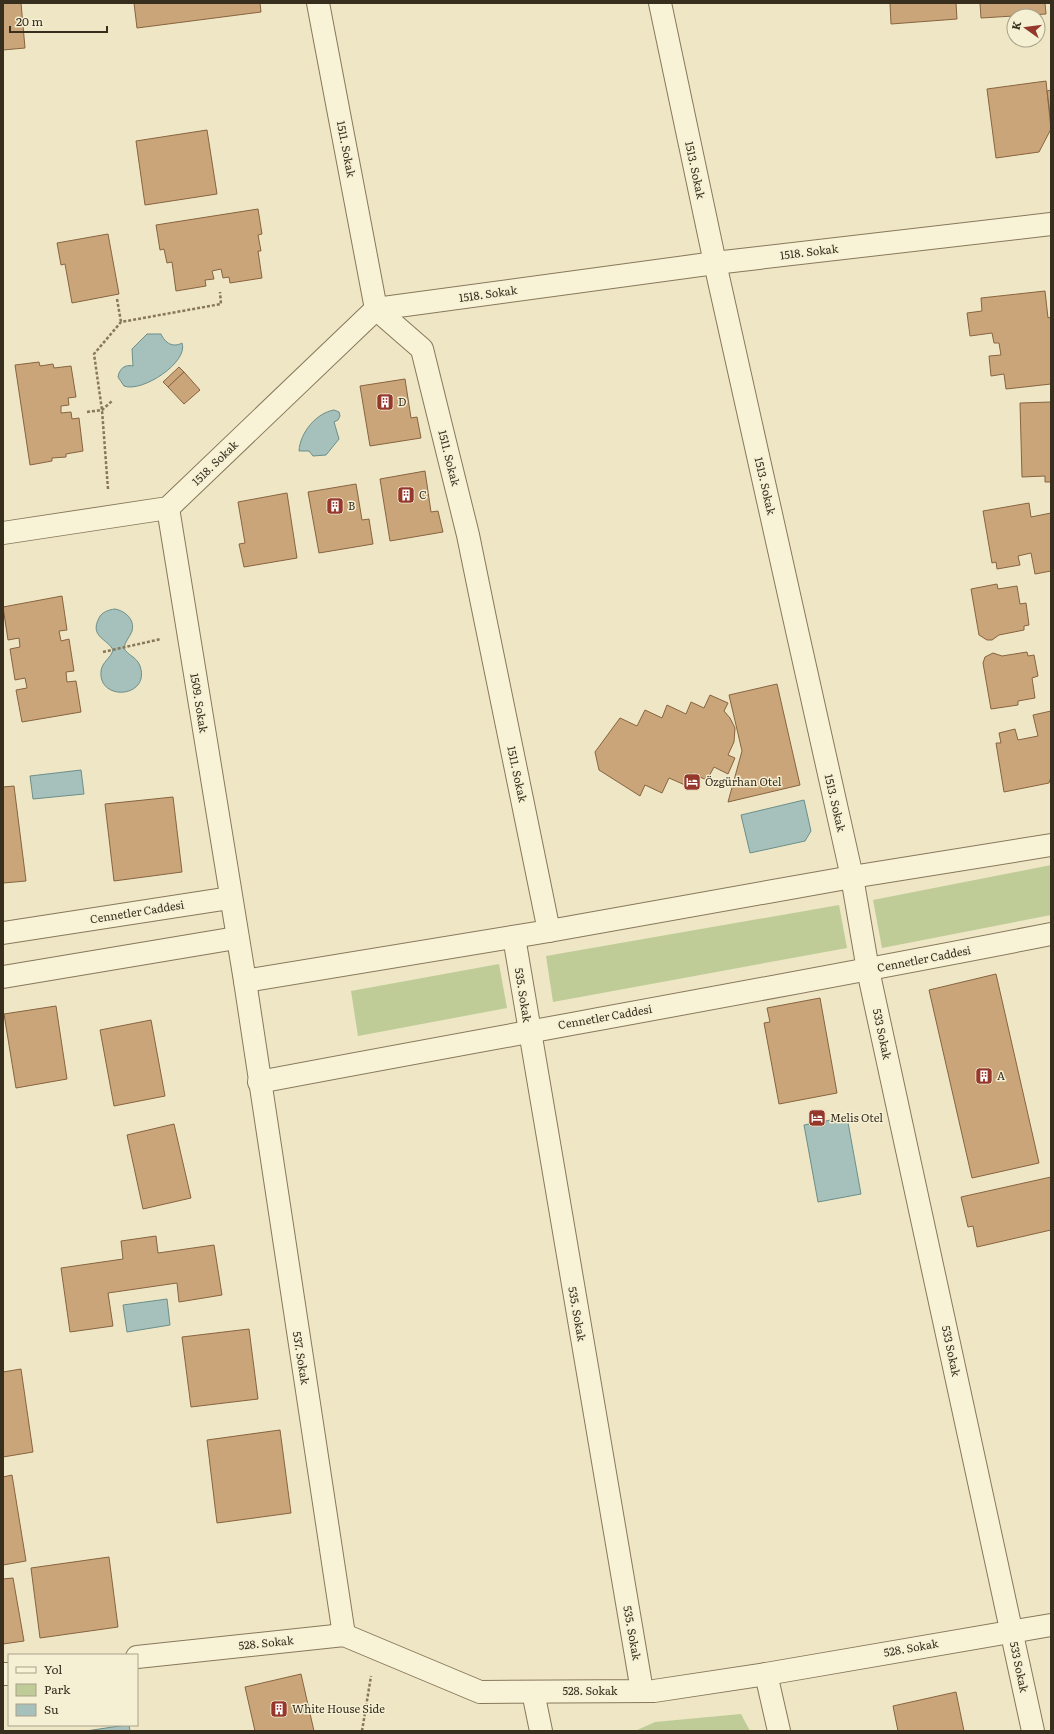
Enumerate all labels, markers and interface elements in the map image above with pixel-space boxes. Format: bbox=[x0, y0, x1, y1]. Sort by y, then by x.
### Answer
scale bar bbox=[10, 8, 107, 34]
north arrow bbox=[1006, 8, 1046, 48]
text: 20 m bbox=[16, 12, 43, 30]
text: K bbox=[1007, 19, 1024, 31]
street label: 1511. Sokak bbox=[334, 119, 360, 179]
street label: 1513. Sokak bbox=[682, 139, 710, 200]
street label: 1518. Sokak bbox=[779, 239, 839, 263]
street label: 1518. Sokak bbox=[458, 281, 518, 305]
building icon: D bbox=[375, 392, 395, 412]
place label: D bbox=[398, 393, 406, 409]
street label: 1511. Sokak bbox=[435, 428, 465, 488]
street label: 1518. Sokak bbox=[188, 436, 241, 488]
street label: 1513. Sokak bbox=[752, 455, 780, 516]
building icon: C bbox=[396, 485, 416, 505]
place label: C bbox=[419, 486, 427, 502]
building icon: B bbox=[325, 496, 345, 516]
place label: B bbox=[348, 497, 355, 513]
street label: 1509. Sokak bbox=[187, 672, 213, 734]
street label: 1511. Sokak bbox=[504, 744, 532, 804]
hotel icon: Özgürhan Otel bbox=[682, 772, 702, 792]
street label: 1513. Sokak bbox=[822, 772, 850, 833]
place label: Özgürhan Otel bbox=[705, 773, 782, 789]
street label: Cennetler Caddesi bbox=[89, 896, 185, 926]
street label: Cennetler Caddesi bbox=[876, 941, 972, 975]
street label: 535. Sokak bbox=[512, 966, 536, 1024]
street label: Cennetler Caddesi bbox=[557, 1000, 653, 1032]
street label: 533 Sokak bbox=[870, 1007, 896, 1061]
building icon: A bbox=[974, 1066, 994, 1086]
place label: A bbox=[997, 1067, 1005, 1083]
hotel icon: Melis Otel bbox=[807, 1108, 827, 1128]
place label: Melis Otel bbox=[830, 1109, 883, 1125]
street label: 535. Sokak bbox=[565, 1285, 591, 1343]
street label: 533 Sokak bbox=[939, 1324, 965, 1378]
street label: 537. Sokak bbox=[290, 1330, 314, 1386]
street label: 535. Sokak bbox=[620, 1604, 646, 1662]
street label: 528. Sokak bbox=[238, 1631, 294, 1653]
street label: 528. Sokak bbox=[882, 1634, 940, 1660]
street label: 533 Sokak bbox=[1007, 1640, 1033, 1694]
legend bbox=[8, 1654, 138, 1726]
text: Yol bbox=[44, 1660, 62, 1678]
text: Park bbox=[44, 1680, 71, 1698]
street label: 528. Sokak bbox=[562, 1682, 618, 1698]
building icon: White House Side bbox=[269, 1699, 289, 1719]
text: Su bbox=[44, 1700, 59, 1718]
place label: White House Side bbox=[292, 1700, 385, 1716]

